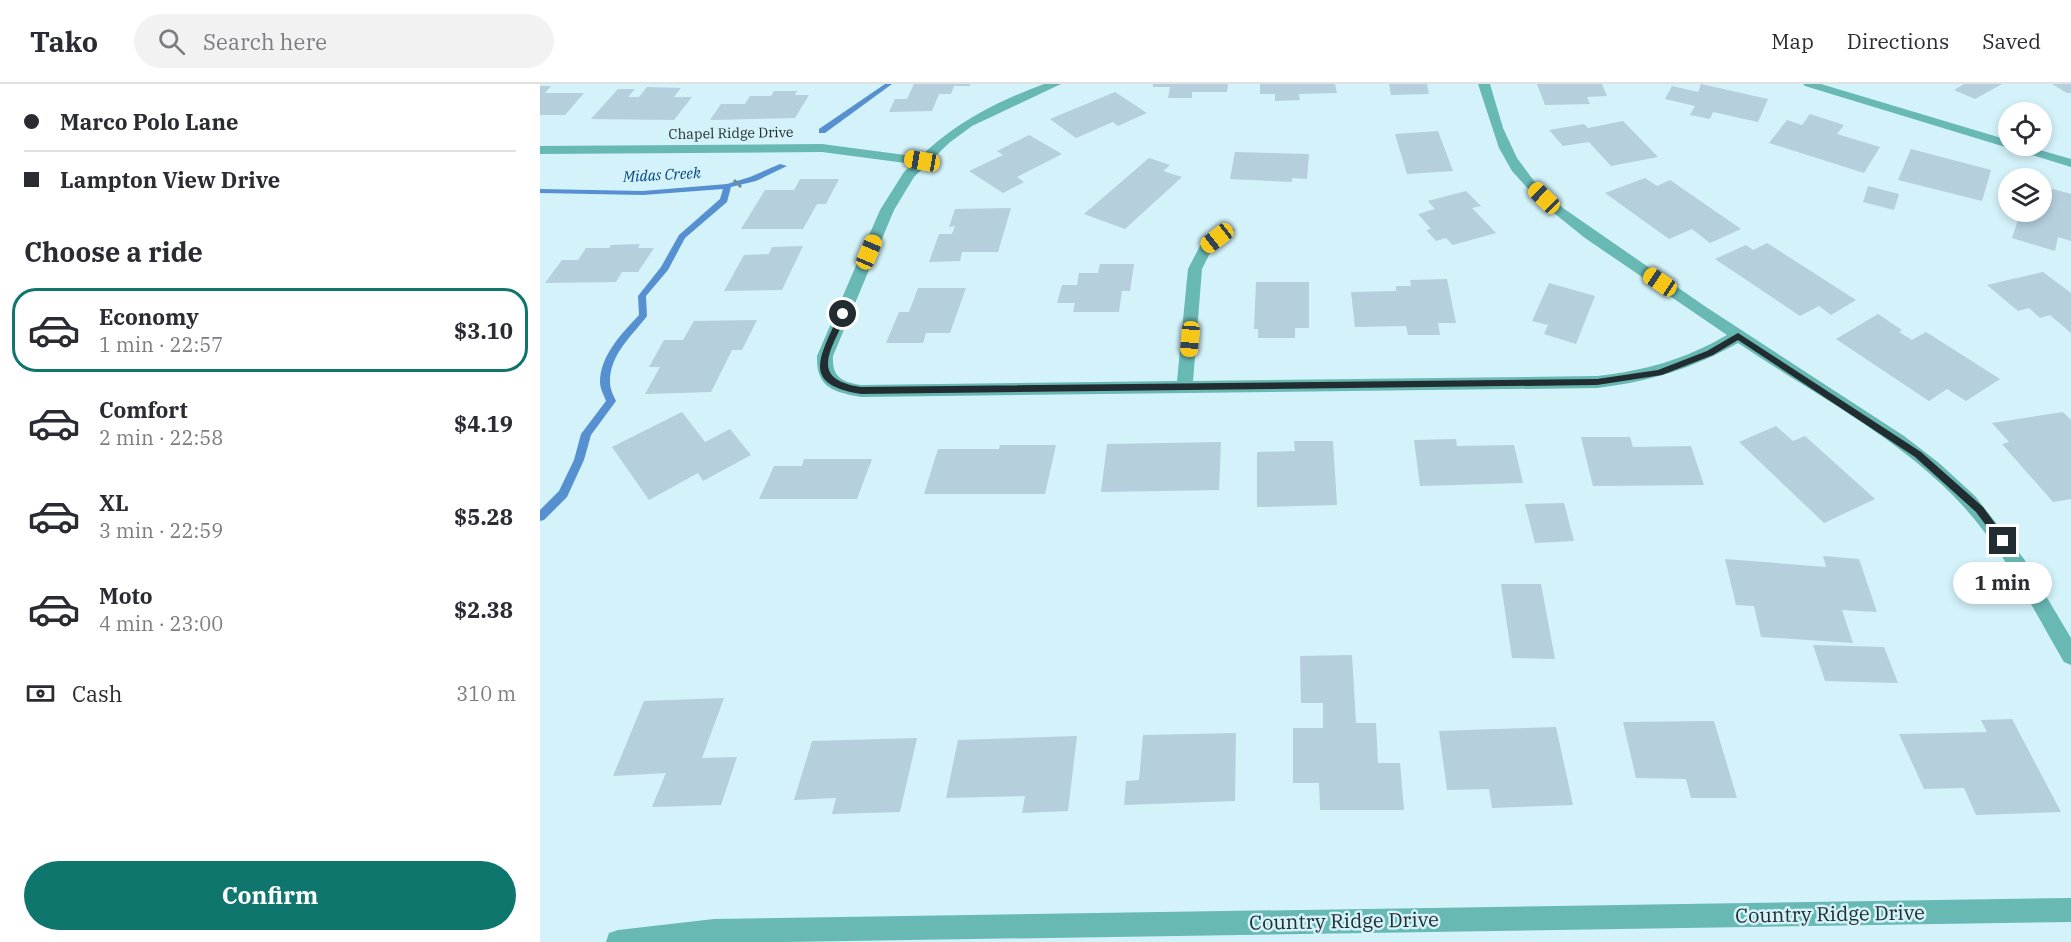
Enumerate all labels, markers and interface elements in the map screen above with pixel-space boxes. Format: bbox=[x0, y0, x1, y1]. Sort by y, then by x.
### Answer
search box bbox=[134, 14, 554, 68]
text: Tako bbox=[30, 23, 98, 60]
icon: search bbox=[155, 25, 188, 58]
text: Search here bbox=[203, 27, 327, 56]
text: Map bbox=[1771, 27, 1814, 55]
text: Directions bbox=[1847, 27, 1949, 55]
text: Saved bbox=[1982, 27, 2041, 55]
map controls bbox=[1998, 102, 2052, 222]
button: locate bbox=[1998, 102, 2052, 156]
text: Marco Polo Lane bbox=[60, 107, 238, 136]
street label: Chapel Ridge Drive bbox=[668, 123, 794, 143]
car bbox=[903, 149, 941, 173]
water label: Midas Creek bbox=[622, 163, 701, 186]
text: Lampton View Drive bbox=[60, 165, 280, 194]
button: layers bbox=[1998, 168, 2052, 222]
car bbox=[1525, 179, 1563, 217]
car bbox=[1197, 220, 1237, 256]
car bbox=[854, 232, 884, 272]
text: Choose a ride bbox=[24, 234, 203, 269]
car bbox=[1640, 264, 1680, 300]
route start bbox=[829, 300, 856, 327]
text: Economy bbox=[99, 302, 199, 331]
icon: car bbox=[27, 303, 81, 357]
text: $3.10 bbox=[454, 316, 513, 345]
car bbox=[1179, 320, 1201, 358]
text: 1 min · 22:57 bbox=[99, 331, 223, 358]
text: Comfort bbox=[99, 395, 188, 424]
icon: car bbox=[27, 396, 81, 450]
text: $4.19 bbox=[454, 409, 513, 438]
text: 2 min · 22:58 bbox=[99, 424, 223, 451]
text: XL bbox=[99, 488, 129, 517]
icon: car bbox=[27, 489, 81, 543]
text: $5.28 bbox=[454, 502, 513, 531]
text: 3 min · 22:59 bbox=[99, 517, 223, 544]
route end bbox=[1989, 527, 2016, 554]
callout: 1 min bbox=[1954, 562, 2052, 604]
text: 1 min bbox=[1975, 569, 2031, 596]
text: Moto bbox=[99, 581, 153, 610]
icon: car bbox=[27, 582, 81, 636]
text: $2.38 bbox=[454, 595, 513, 624]
text: 4 min · 23:00 bbox=[99, 610, 223, 637]
icon: cash bbox=[24, 677, 57, 710]
text: Cash bbox=[72, 679, 123, 708]
text: 310 m bbox=[456, 680, 516, 707]
button: Confirm bbox=[24, 861, 516, 930]
street label: Country Ridge Drive bbox=[1735, 898, 1925, 929]
street label: Country Ridge Drive bbox=[1249, 905, 1439, 936]

